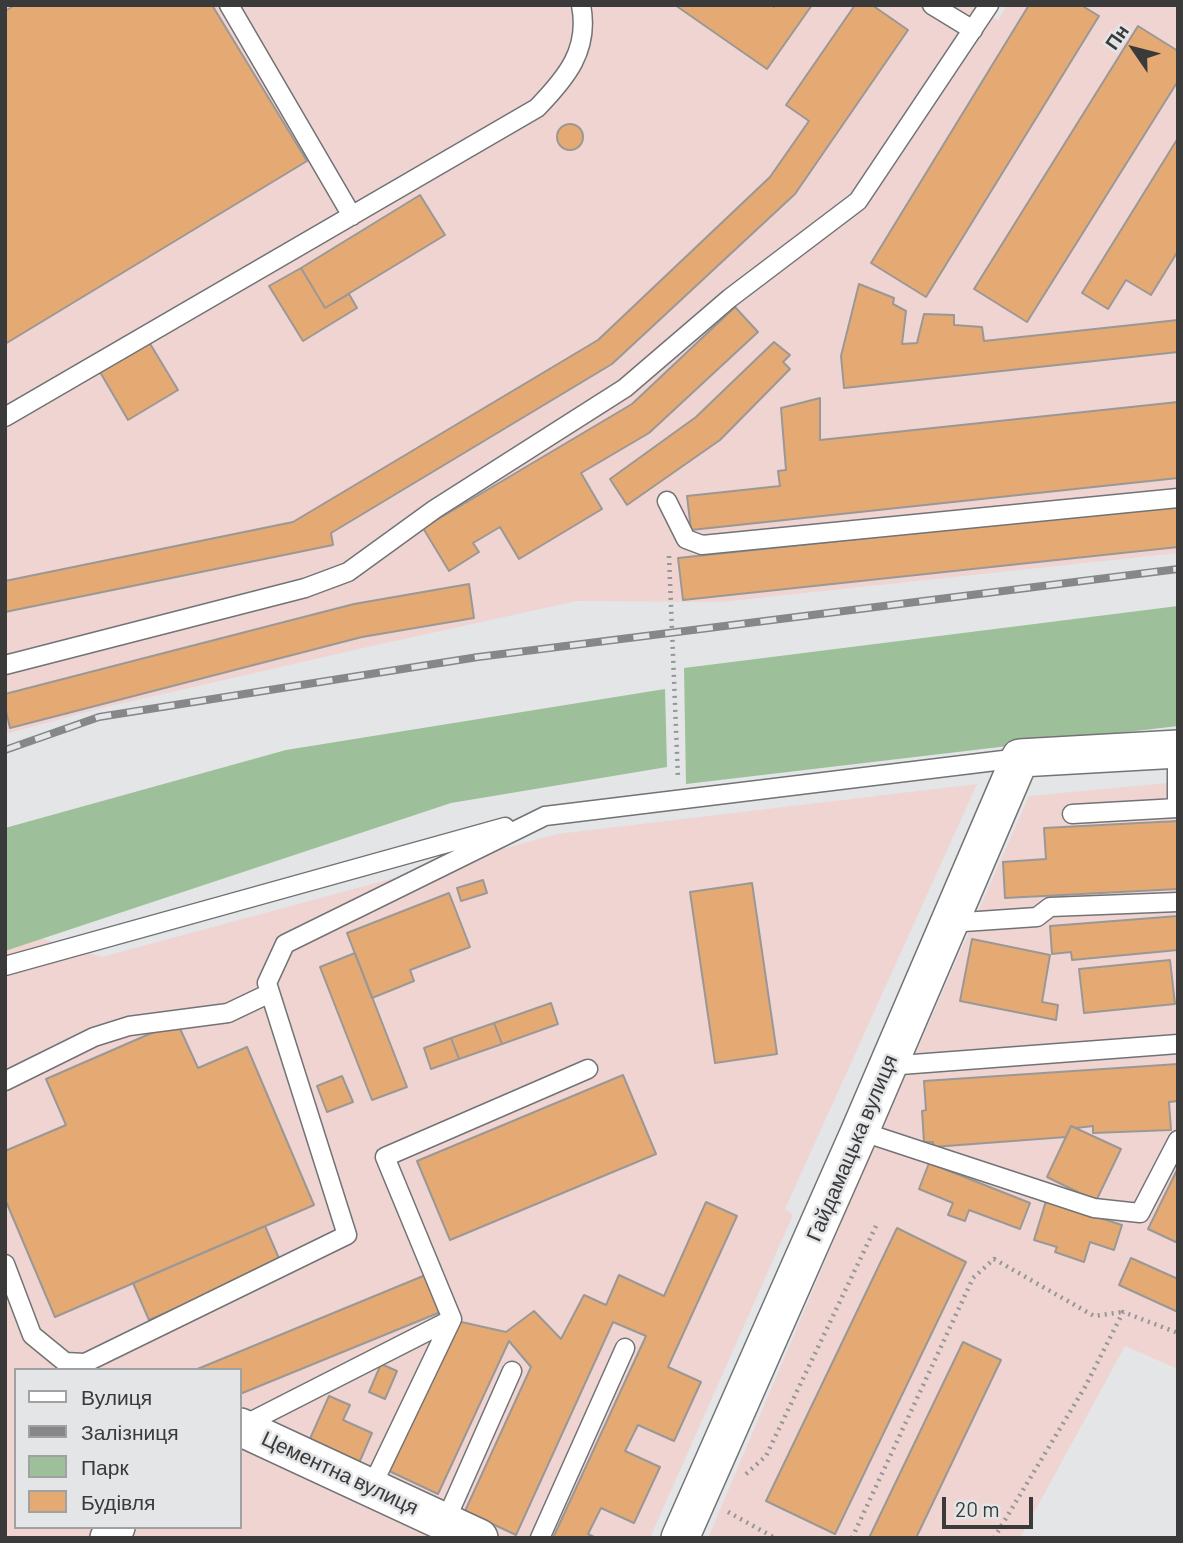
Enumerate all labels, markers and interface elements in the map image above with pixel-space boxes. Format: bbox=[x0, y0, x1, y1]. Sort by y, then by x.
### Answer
north arrow bbox=[1099, 14, 1169, 84]
text: Пн bbox=[1100, 20, 1133, 54]
street label: Гайдамацька вулиця bbox=[801, 1051, 903, 1245]
legend bbox=[14, 1368, 242, 1529]
text: Вулиця bbox=[81, 1384, 152, 1409]
text: Залізниця bbox=[81, 1419, 179, 1444]
street label: Цементна вулиця bbox=[258, 1426, 422, 1520]
text: Парк bbox=[81, 1454, 129, 1479]
scale bar bbox=[945, 1484, 1036, 1528]
text: Будівля bbox=[81, 1489, 155, 1514]
text: 20 m bbox=[955, 1496, 1000, 1521]

